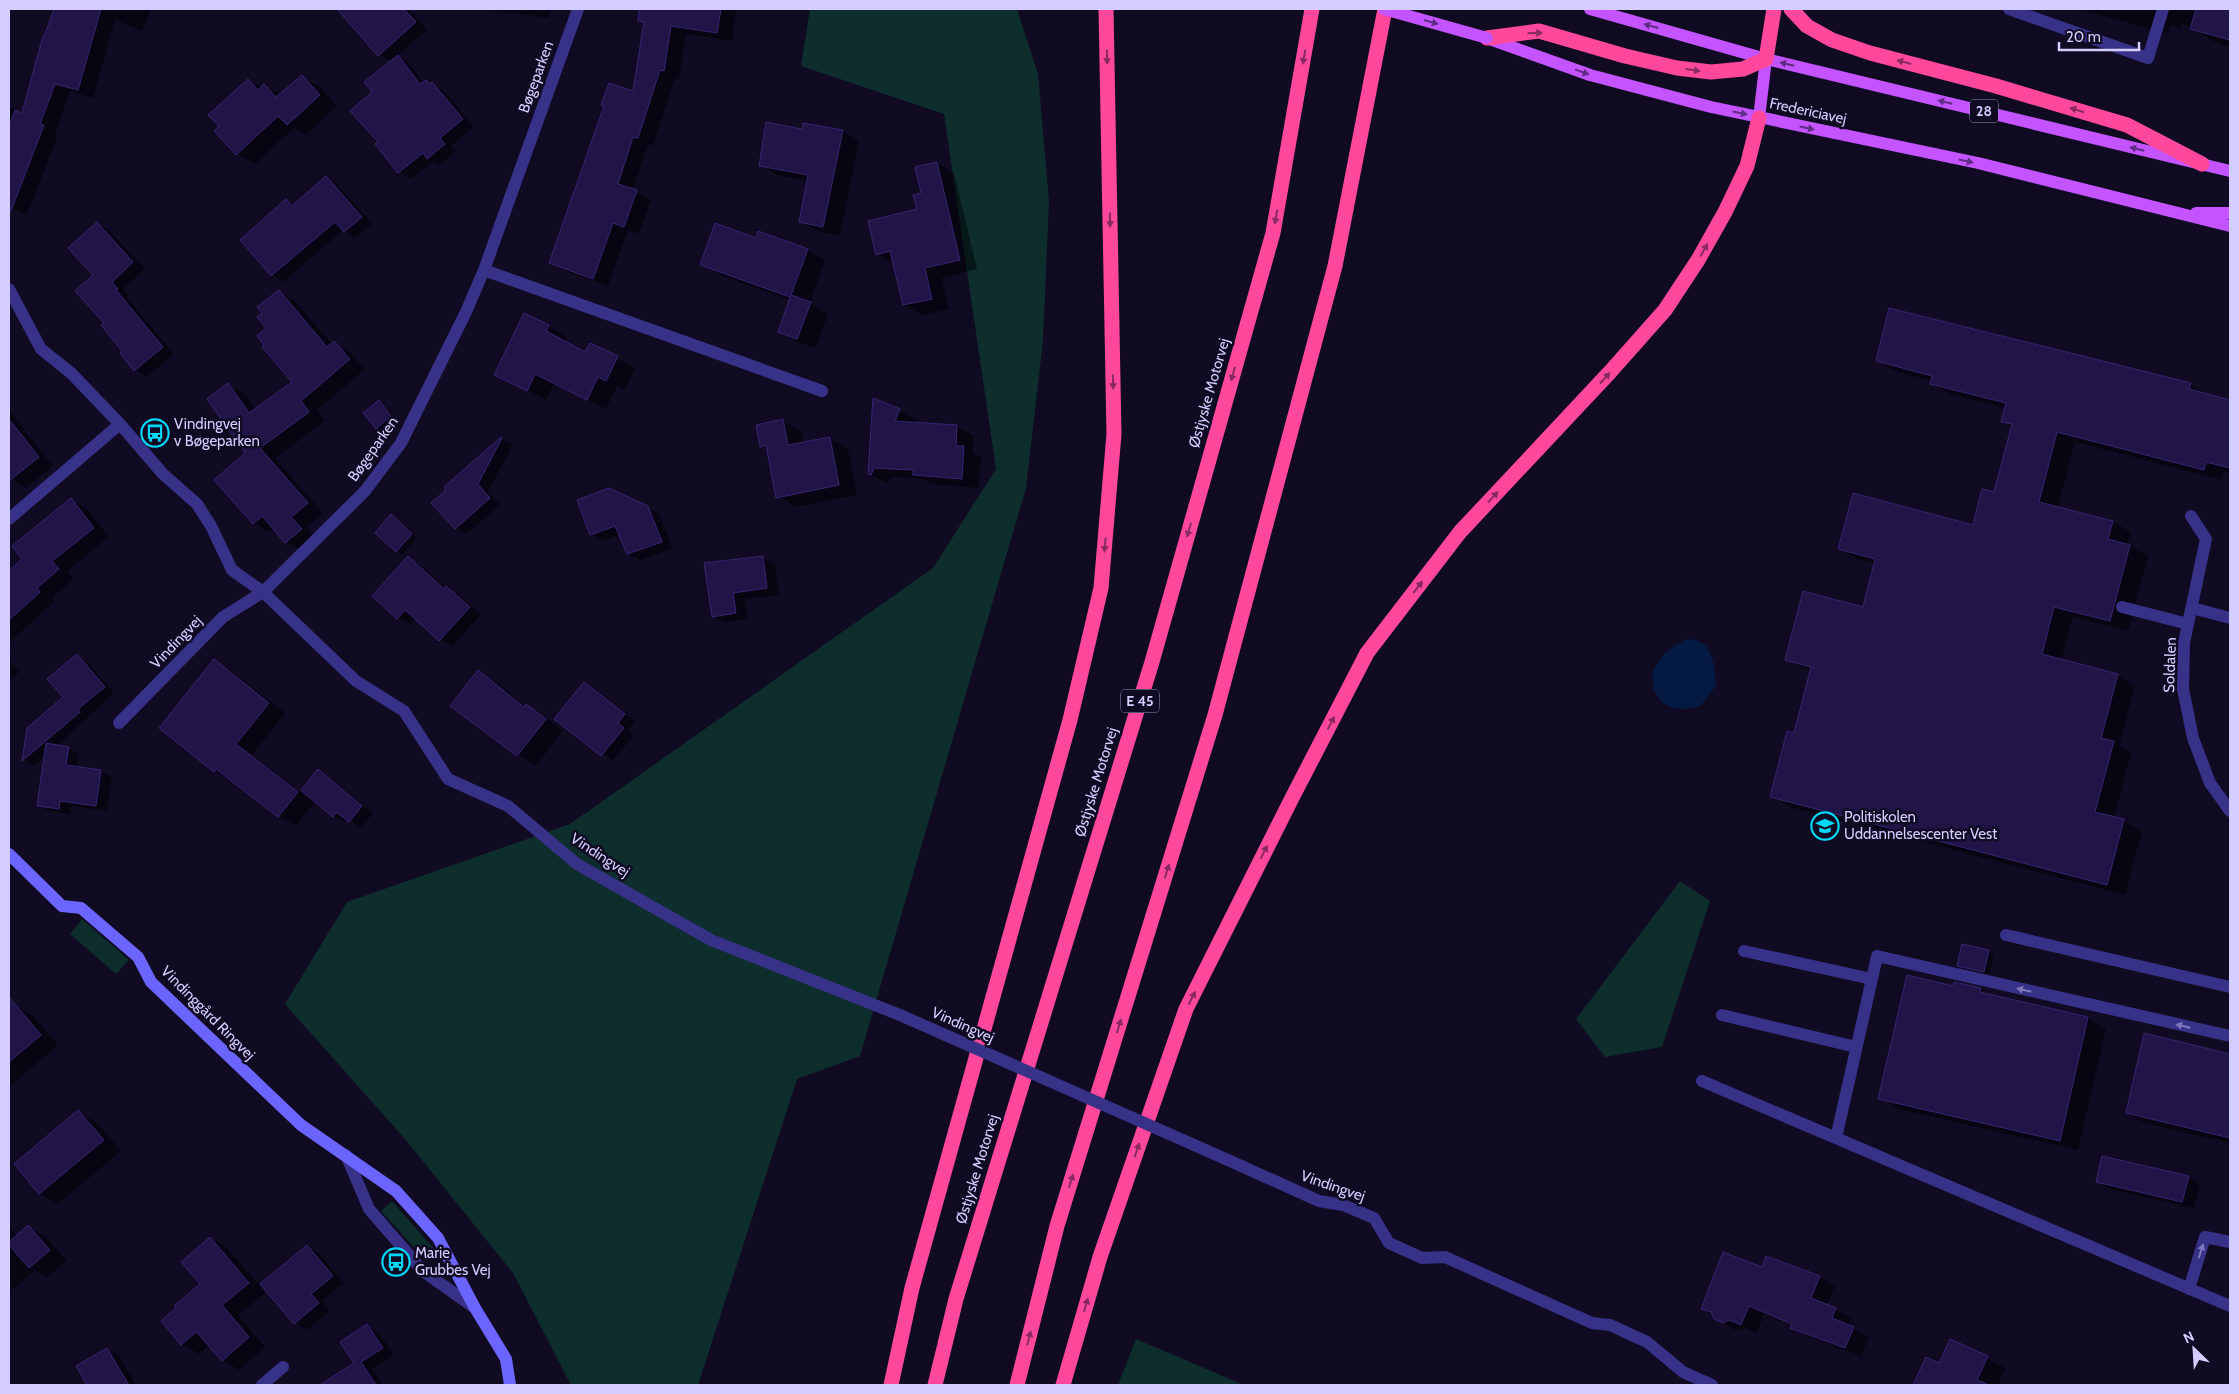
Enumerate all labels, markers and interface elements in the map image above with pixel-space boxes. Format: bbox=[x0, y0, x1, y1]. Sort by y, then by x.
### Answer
one-way arrow bbox=[1424, 19, 1439, 27]
scale bar bbox=[2059, 20, 2139, 52]
one-way arrow bbox=[1644, 22, 1659, 30]
text: 20 m bbox=[2066, 28, 2101, 46]
one-way arrow bbox=[1528, 29, 1544, 37]
street label: Bøgeparken bbox=[515, 39, 557, 115]
one-way arrow bbox=[1299, 49, 1307, 65]
one-way arrow bbox=[1103, 50, 1111, 66]
one-way arrow bbox=[1896, 58, 1912, 66]
one-way arrow bbox=[1780, 60, 1795, 68]
one-way arrow bbox=[1685, 66, 1701, 74]
one-way arrow bbox=[1575, 69, 1590, 76]
street label: Fredericiavej bbox=[1768, 94, 1848, 128]
one-way arrow bbox=[1938, 97, 1953, 105]
road number: 28 bbox=[1970, 100, 1998, 122]
one-way arrow bbox=[2070, 105, 2085, 113]
one-way arrow bbox=[1732, 110, 1748, 118]
one-way arrow bbox=[1799, 124, 1815, 132]
one-way arrow bbox=[2130, 145, 2145, 153]
one-way arrow bbox=[1958, 157, 1974, 165]
one-way arrow bbox=[1271, 209, 1279, 225]
one-way arrow bbox=[1107, 212, 1115, 228]
one-way arrow bbox=[1700, 243, 1708, 258]
street label: Østjyske Motorvej bbox=[1185, 336, 1233, 450]
one-way arrow bbox=[1229, 366, 1237, 381]
one-way arrow bbox=[1599, 373, 1611, 385]
one-way arrow bbox=[1109, 375, 1117, 391]
street label: Bøgeparken bbox=[344, 413, 402, 485]
place label: Vindingvej v Bøgeparken bbox=[174, 415, 260, 450]
bus stop icon: Vindingvej v Bøgeparken bbox=[140, 418, 170, 448]
one-way arrow bbox=[1487, 491, 1499, 503]
one-way arrow bbox=[1184, 523, 1192, 538]
one-way arrow bbox=[1100, 537, 1108, 553]
one-way arrow bbox=[1413, 580, 1423, 594]
street label: Vindingvej bbox=[146, 612, 206, 672]
street label: Soldalen bbox=[2160, 637, 2180, 693]
road number: E 45 bbox=[1121, 689, 1159, 712]
one-way arrow bbox=[1327, 716, 1335, 730]
street label: Østjyske Motorvej bbox=[1071, 725, 1121, 839]
place label: Politiskolen Uddannelsescenter Vest bbox=[1844, 808, 1997, 843]
school or university icon: Politiskolen Uddannelsescenter Vest bbox=[1810, 811, 1840, 841]
street label: Vindingvej bbox=[567, 829, 633, 881]
one-way arrow bbox=[1260, 845, 1268, 859]
one-way arrow bbox=[1164, 863, 1171, 878]
street label: Vindinggård Ringvej bbox=[157, 962, 259, 1064]
one-way arrow bbox=[2016, 985, 2032, 993]
one-way arrow bbox=[1188, 990, 1196, 1005]
street label: Vindingvej bbox=[929, 1003, 997, 1047]
one-way arrow bbox=[1115, 1018, 1123, 1033]
one-way arrow bbox=[2174, 1021, 2190, 1029]
street label: Østjyske Motorvej bbox=[952, 1112, 1002, 1226]
one-way arrow bbox=[1134, 1143, 1141, 1158]
street label: Vindingvej bbox=[1298, 1167, 1368, 1205]
one-way arrow bbox=[1067, 1173, 1075, 1188]
one-way arrow bbox=[2197, 1243, 2205, 1258]
place label: Marie Grubbes Vej bbox=[415, 1244, 491, 1279]
bus stop icon: Marie Grubbes Vej bbox=[381, 1247, 411, 1277]
one-way arrow bbox=[1082, 1297, 1090, 1312]
north arrow bbox=[2169, 1324, 2219, 1374]
text: N bbox=[2180, 1327, 2197, 1347]
one-way arrow bbox=[1025, 1330, 1033, 1345]

